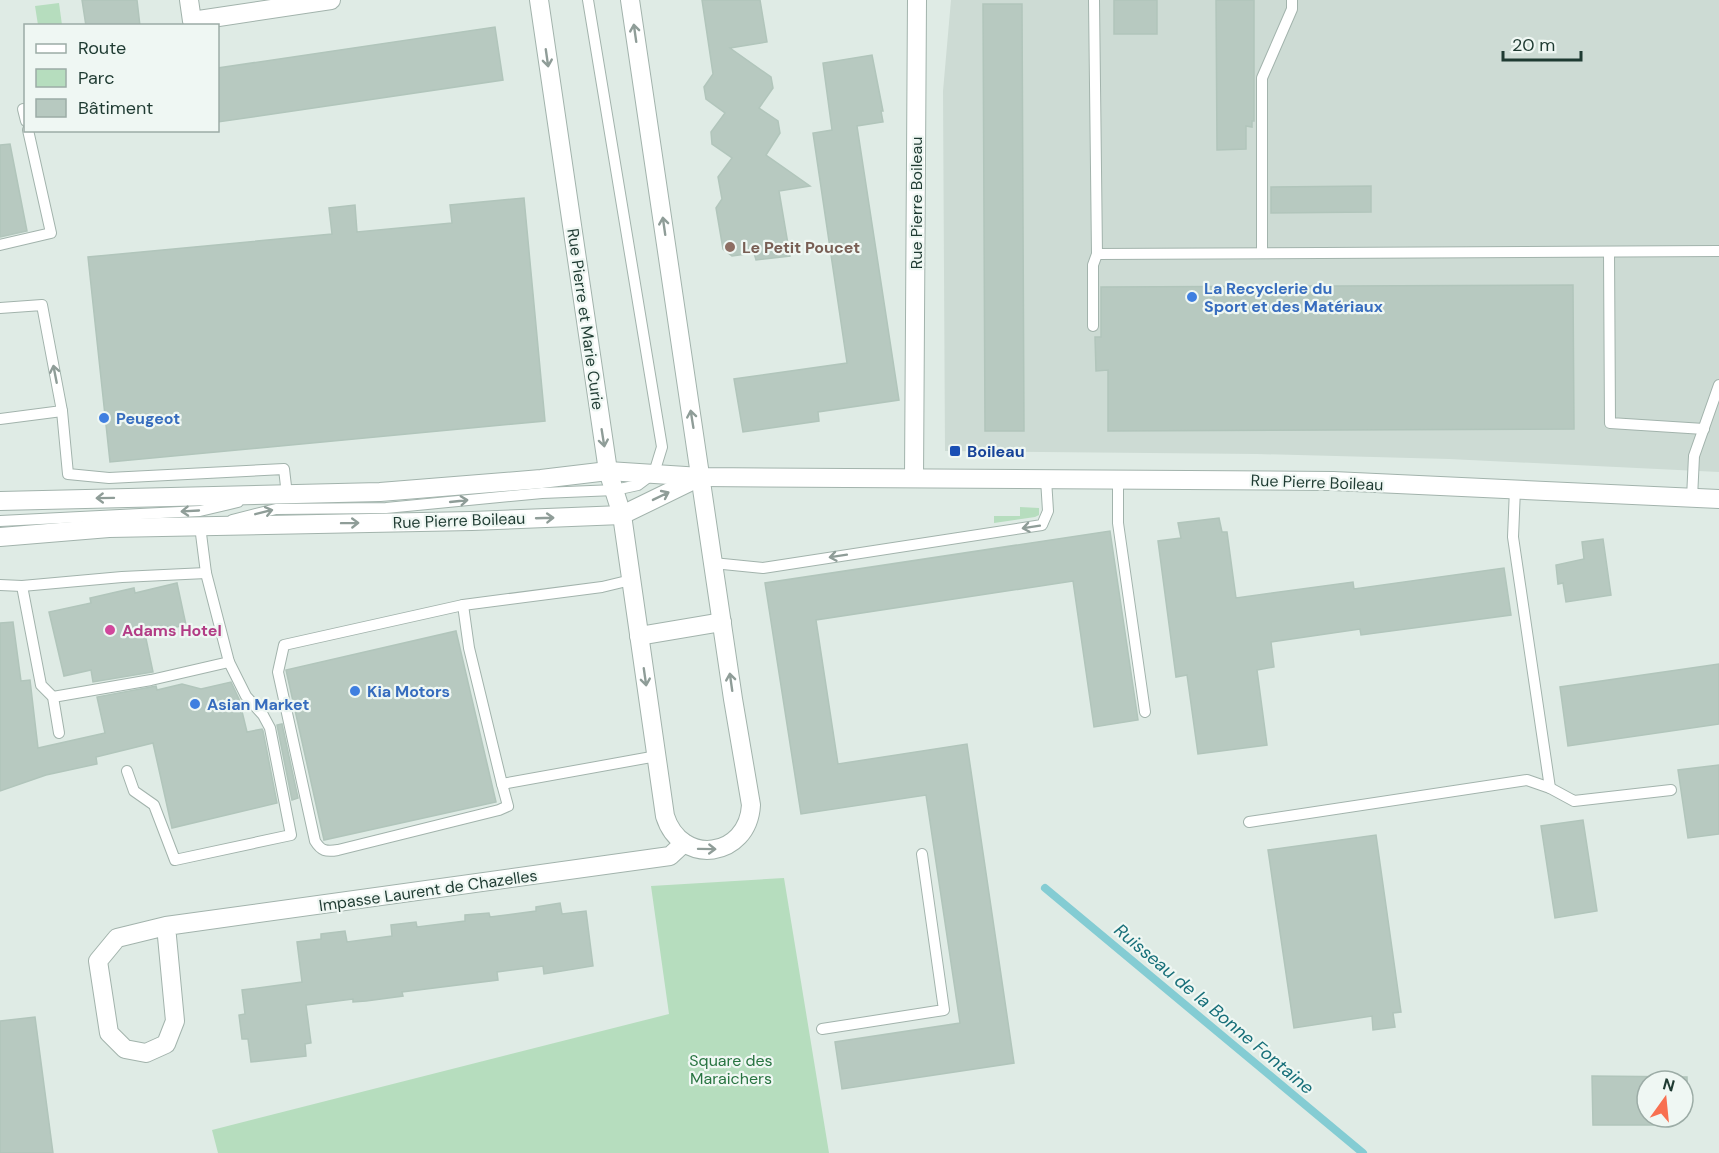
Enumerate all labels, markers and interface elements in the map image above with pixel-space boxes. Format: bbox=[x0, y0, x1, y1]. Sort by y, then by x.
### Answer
legend bbox=[24, 24, 219, 132]
one-way arrow bbox=[629, 24, 640, 44]
scale bar bbox=[1503, 24, 1581, 62]
text: 20 m bbox=[1512, 33, 1555, 57]
text: Route bbox=[78, 36, 126, 60]
one-way arrow bbox=[542, 47, 553, 67]
text: Parc bbox=[78, 66, 114, 90]
text: Bâtiment bbox=[78, 96, 153, 120]
street label: Rue Pierre Boileau bbox=[906, 137, 927, 269]
one-way arrow bbox=[658, 217, 669, 237]
street label: Rue Pierre et Marie Curie bbox=[562, 227, 609, 411]
place label: Le Petit Poucet bbox=[742, 237, 860, 258]
marker: Le Petit Poucet bbox=[723, 240, 737, 254]
place label: La Recyclerie du Sport et des Matériaux bbox=[1204, 278, 1383, 317]
marker: La Recyclerie du Sport et des Matériaux bbox=[1185, 290, 1199, 304]
one-way arrow bbox=[49, 364, 60, 384]
place label: Peugeot bbox=[116, 408, 180, 429]
one-way arrow bbox=[686, 410, 697, 430]
marker: Peugeot bbox=[97, 411, 111, 425]
one-way arrow bbox=[598, 427, 609, 447]
place label: Boileau bbox=[967, 441, 1025, 462]
marker: Boileau bbox=[948, 444, 962, 458]
street label: Rue Pierre Boileau bbox=[1250, 470, 1384, 495]
one-way arrow bbox=[652, 489, 670, 501]
one-way arrow bbox=[95, 493, 115, 504]
one-way arrow bbox=[448, 495, 468, 506]
one-way arrow bbox=[255, 505, 274, 517]
one-way arrow bbox=[181, 506, 201, 517]
street label: Rue Pierre Boileau bbox=[392, 508, 526, 533]
one-way arrow bbox=[535, 512, 555, 523]
one-way arrow bbox=[340, 517, 360, 529]
one-way arrow bbox=[1022, 521, 1041, 532]
one-way arrow bbox=[829, 551, 849, 562]
place label: Adams Hotel bbox=[122, 620, 222, 641]
marker: Adams Hotel bbox=[103, 623, 117, 637]
one-way arrow bbox=[640, 666, 651, 686]
one-way arrow bbox=[725, 673, 736, 692]
place label: Kia Motors bbox=[367, 681, 450, 702]
marker: Kia Motors bbox=[348, 684, 362, 698]
place label: Asian Market bbox=[207, 694, 309, 715]
marker: Asian Market bbox=[188, 697, 202, 711]
one-way arrow bbox=[697, 843, 716, 855]
street label: Impasse Laurent de Chazelles bbox=[318, 865, 539, 916]
water label: Ruisseau de la Bonne Fontaine bbox=[1109, 918, 1319, 1100]
park label: Square des Maraichers bbox=[689, 1050, 773, 1089]
north arrow bbox=[1635, 1069, 1695, 1129]
text: N bbox=[1660, 1073, 1677, 1097]

